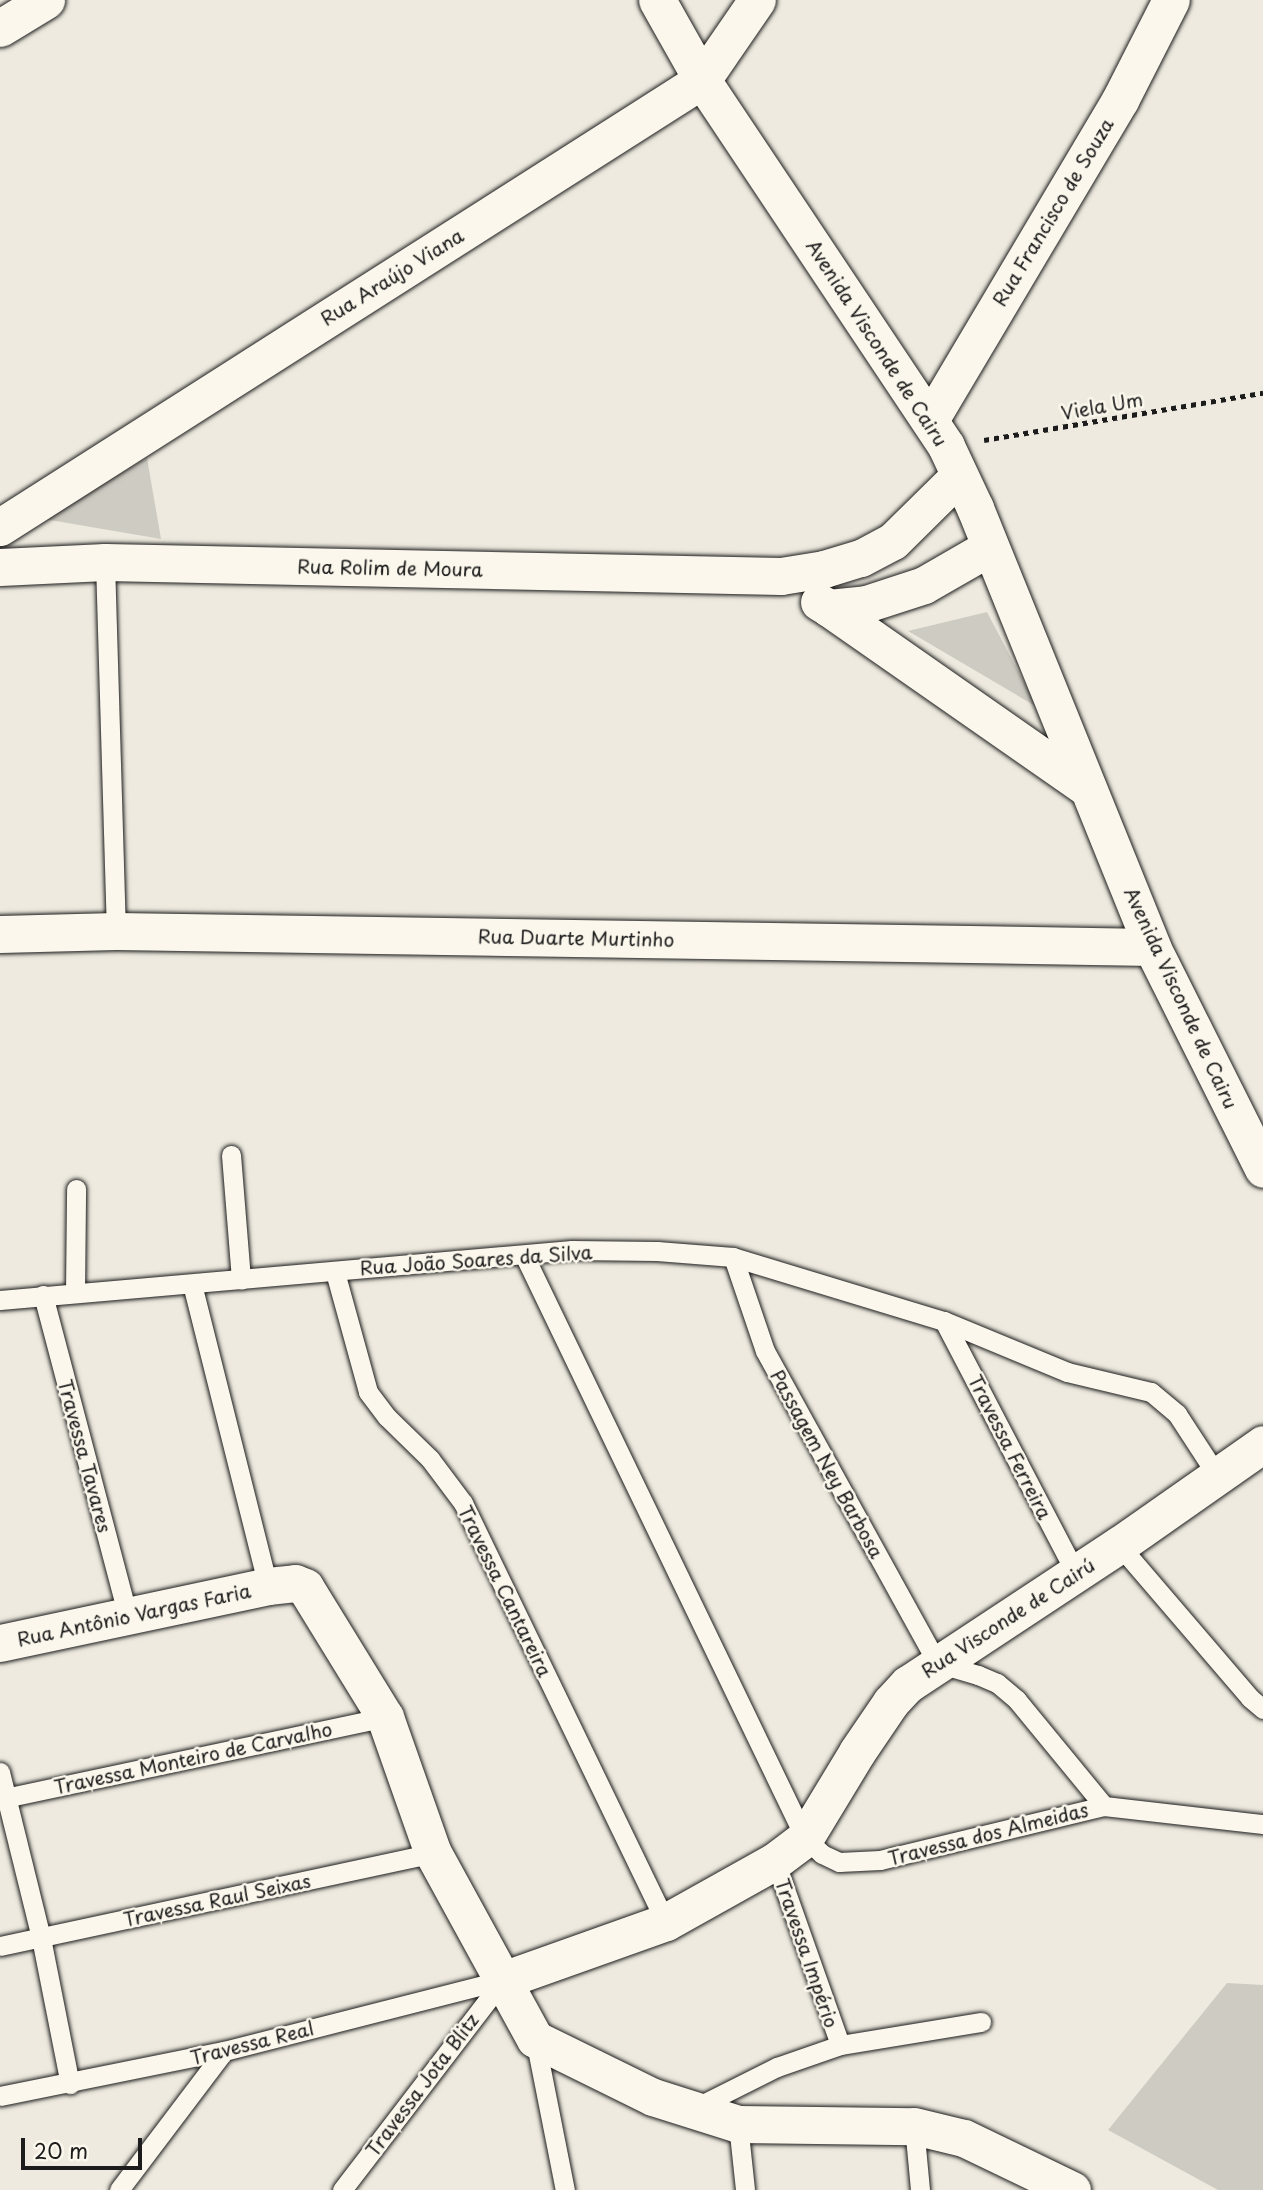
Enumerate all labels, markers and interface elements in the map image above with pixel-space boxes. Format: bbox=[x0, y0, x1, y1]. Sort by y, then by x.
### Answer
street label: Rua Francisco de Souza bbox=[987, 113, 1119, 311]
street label: Rua Araújo Viana bbox=[316, 224, 468, 330]
street label: Avenida Visconde de Cairu bbox=[801, 235, 953, 451]
street label: Viela Um bbox=[1059, 388, 1145, 424]
street label: Rua Rolim de Moura bbox=[296, 555, 484, 581]
street label: Avenida Visconde de Cairu bbox=[1119, 883, 1243, 1113]
street label: Rua Duarte Murtinho bbox=[477, 925, 675, 951]
street label: Rua João Soares da Silva bbox=[358, 1240, 594, 1280]
street label: Passagem Ney Barbosa bbox=[765, 1365, 889, 1563]
street label: Travessa Ferreira bbox=[963, 1370, 1057, 1524]
street label: Travessa Tavares bbox=[54, 1378, 116, 1534]
street label: Travessa Cantareira bbox=[454, 1502, 556, 1680]
street label: Rua Visconde de Cairú bbox=[915, 1552, 1101, 1684]
street label: Rua Antônio Vargas Faria bbox=[15, 1579, 253, 1651]
street label: Travessa Monteiro de Carvalho bbox=[51, 1717, 335, 1799]
street label: Travessa dos Almeidas bbox=[885, 1798, 1091, 1870]
street label: Travessa Raul Seixas bbox=[121, 1869, 313, 1931]
street label: Travessa Império bbox=[771, 1876, 843, 2030]
street label: Travessa Jota Blitz bbox=[361, 2009, 483, 2161]
street label: Travessa Real bbox=[188, 2017, 316, 2069]
scale bar bbox=[24, 2124, 145, 2168]
text: 20 m bbox=[34, 2134, 88, 2166]

